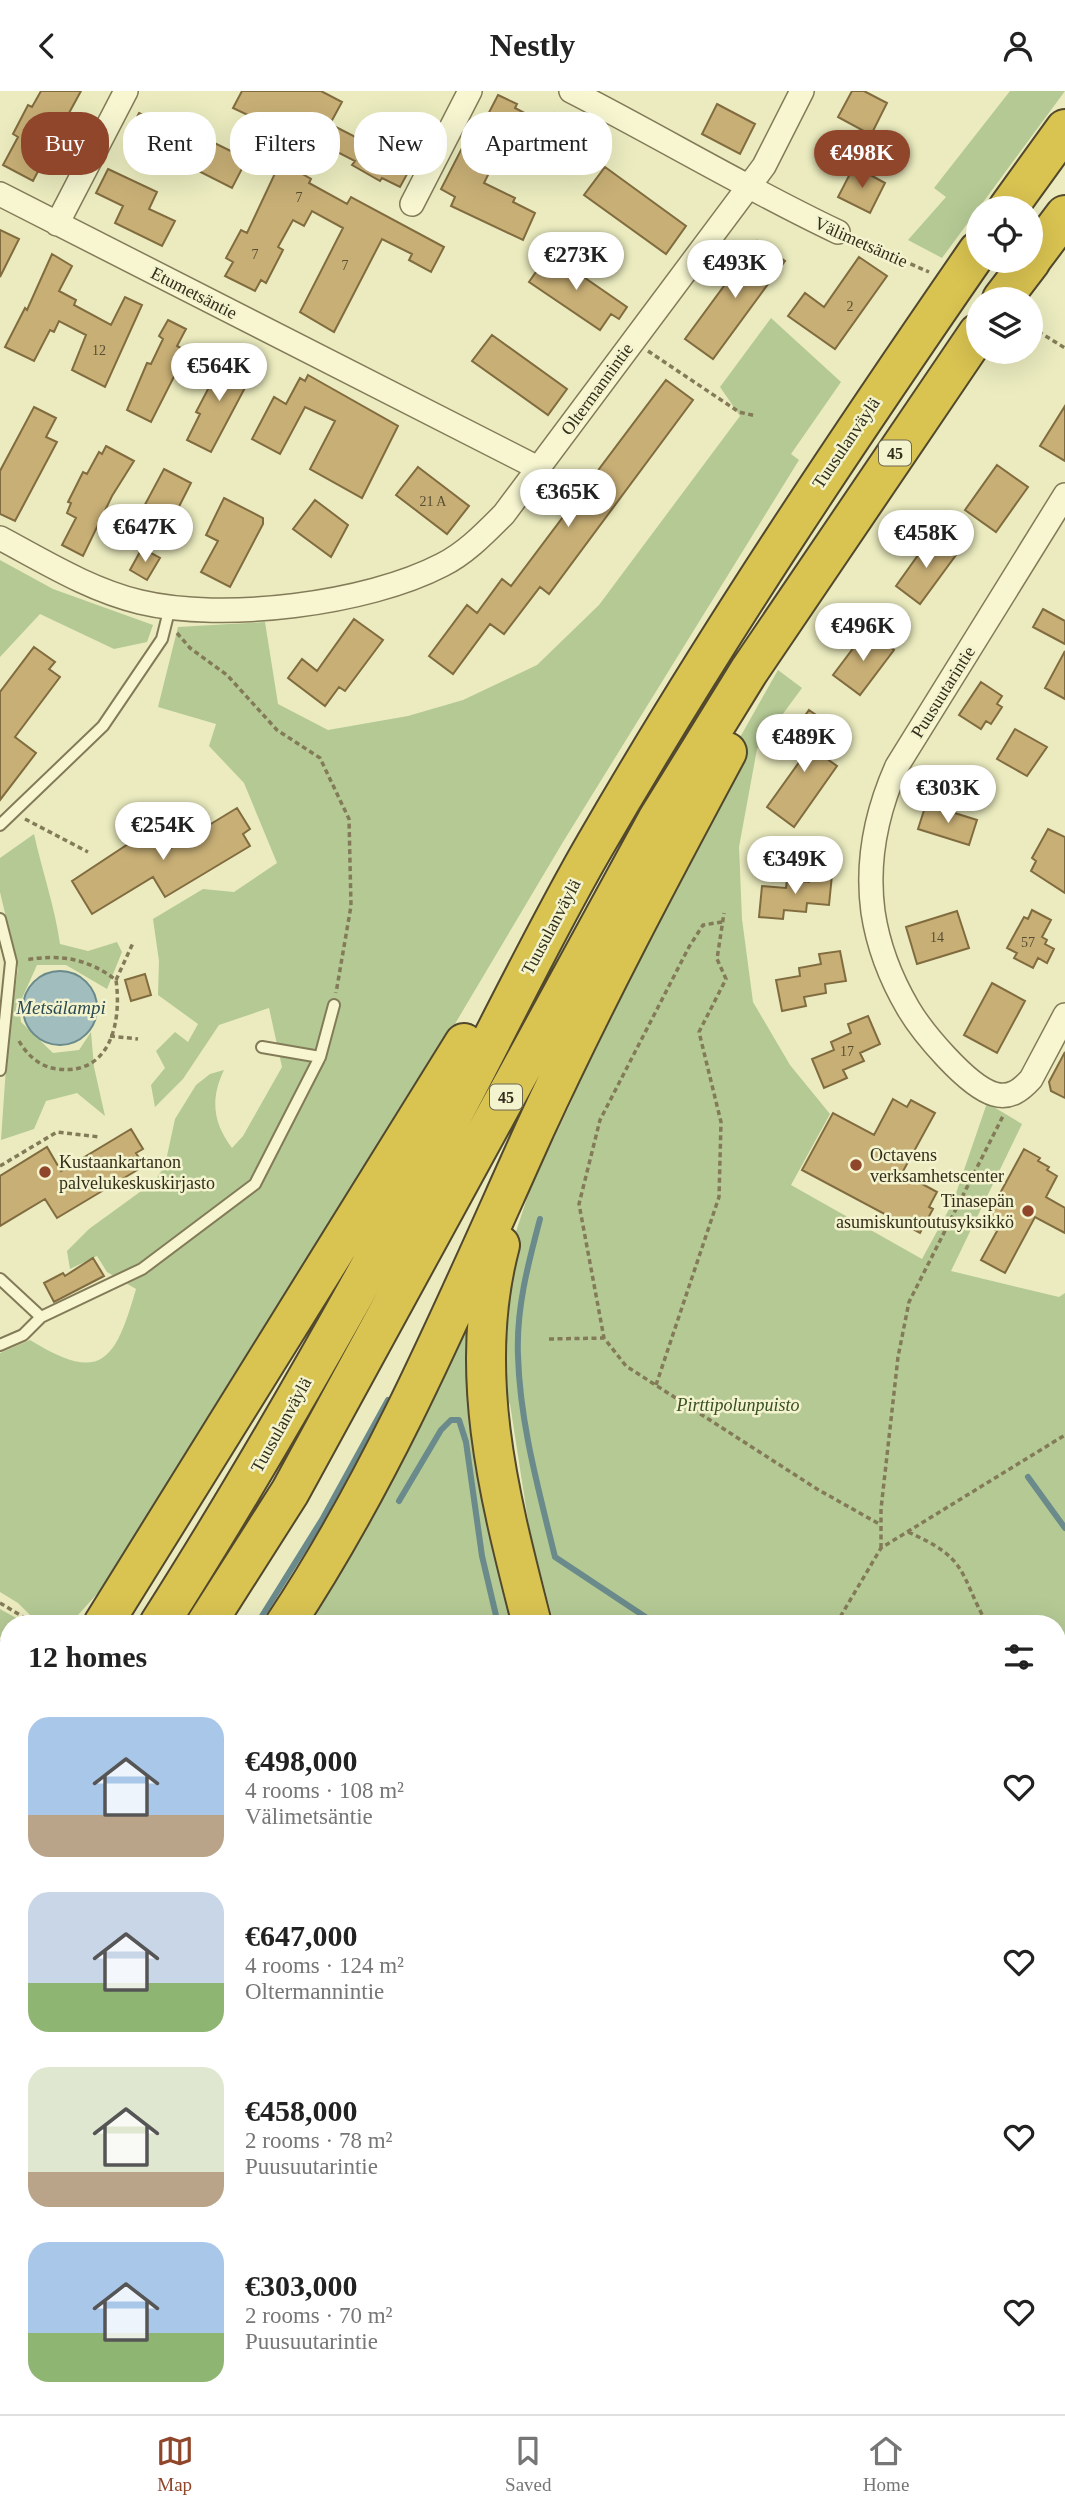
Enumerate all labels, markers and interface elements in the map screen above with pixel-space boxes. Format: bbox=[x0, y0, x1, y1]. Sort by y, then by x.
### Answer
icon: back bbox=[28, 27, 66, 65]
text: Nestly bbox=[490, 27, 575, 63]
icon: person bbox=[999, 27, 1037, 65]
chip: Buy bbox=[21, 112, 109, 175]
chip: Rent bbox=[123, 112, 216, 175]
chip: Filters bbox=[230, 112, 340, 175]
chip: New bbox=[354, 112, 447, 175]
chip: Apartment bbox=[461, 112, 612, 175]
pin: €498K bbox=[813, 131, 911, 190]
text: €498K bbox=[830, 140, 894, 165]
house number: 7 bbox=[296, 190, 303, 205]
map controls bbox=[966, 196, 1043, 364]
button: locate bbox=[966, 196, 1043, 273]
street label: Välimetsäntie bbox=[811, 213, 911, 271]
pin: €273K bbox=[527, 233, 625, 292]
pin: €493K bbox=[686, 241, 784, 300]
text: €273K bbox=[544, 242, 608, 267]
house number: 7 bbox=[252, 247, 259, 262]
text: €493K bbox=[703, 250, 767, 275]
house number: 7 bbox=[342, 258, 349, 273]
street label: Etumetsäntie bbox=[148, 263, 240, 323]
button: layers bbox=[966, 287, 1043, 364]
house number: 2 bbox=[847, 299, 854, 314]
street label: Oltermannintie bbox=[557, 339, 637, 439]
house number: 12 bbox=[92, 343, 106, 358]
pin: €564K bbox=[170, 343, 268, 403]
text: €564K bbox=[187, 353, 251, 378]
street label: Tuusulanväylä bbox=[808, 394, 884, 492]
road number: 45 bbox=[879, 441, 911, 465]
pin: €365K bbox=[519, 469, 617, 529]
text: €365K bbox=[536, 479, 600, 504]
house number: 21 A bbox=[420, 494, 447, 509]
pin: €647K bbox=[96, 505, 194, 564]
pin: €458K bbox=[877, 511, 975, 570]
text: €647K bbox=[113, 514, 177, 539]
text: €458K bbox=[894, 520, 958, 545]
pin: €496K bbox=[814, 603, 912, 663]
text: €496K bbox=[831, 613, 895, 638]
street label: Puusuutarintie bbox=[907, 643, 979, 741]
pin: €489K bbox=[755, 715, 853, 774]
text: €489K bbox=[772, 724, 836, 749]
pin: €303K bbox=[899, 765, 997, 825]
text: €303K bbox=[916, 775, 980, 800]
pin: €254K bbox=[114, 803, 212, 862]
text: €254K bbox=[131, 812, 195, 837]
pin: €349K bbox=[746, 837, 844, 896]
text: €349K bbox=[763, 846, 827, 871]
street label: Tuusulanväylä bbox=[517, 876, 585, 978]
house number: 14 bbox=[930, 930, 944, 945]
house number: 57 bbox=[1021, 935, 1035, 950]
water label: Metsälampi bbox=[15, 997, 106, 1018]
house number: 17 bbox=[840, 1044, 854, 1059]
road number: 45 bbox=[490, 1085, 522, 1109]
place label: Octavens verksamhetscenter bbox=[870, 1145, 1004, 1186]
place label: Kustaankartanon palvelukeskuskirjasto bbox=[59, 1152, 215, 1193]
marker: Octavens verksamhetscenter bbox=[848, 1157, 864, 1173]
marker: Kustaankartanon palvelukeskuskirjasto bbox=[37, 1164, 53, 1180]
place label: Tinasepän asumiskuntoutusyksikkö bbox=[836, 1191, 1014, 1232]
marker: Tinasepän asumiskuntoutusyksikkö bbox=[1020, 1203, 1036, 1219]
street label: Tuusulanväylä bbox=[247, 1374, 315, 1476]
park label: Pirttipolunpuisto bbox=[675, 1395, 800, 1415]
icon: filters bbox=[1000, 1638, 1038, 1676]
text: 12 homes bbox=[28, 1640, 147, 1673]
text: €498,000 bbox=[245, 1744, 358, 1777]
icon: home bbox=[84, 1745, 168, 1829]
icon: heart bbox=[1000, 1768, 1038, 1806]
text: 4 rooms · 108 m² bbox=[245, 1778, 404, 1803]
text: Välimetsäntie bbox=[245, 1804, 373, 1829]
text: €647,000 bbox=[245, 1919, 358, 1952]
icon: home bbox=[84, 1920, 168, 2004]
icon: heart bbox=[1000, 1943, 1038, 1981]
text: 4 rooms · 124 m² bbox=[245, 1953, 404, 1978]
text: Oltermannintie bbox=[245, 1979, 384, 2004]
text: €458,000 bbox=[245, 2094, 358, 2127]
icon: home bbox=[84, 2095, 168, 2179]
icon: heart bbox=[1000, 2118, 1038, 2156]
text: 2 rooms · 78 m² bbox=[245, 2128, 392, 2153]
text: Puusuutarintie bbox=[245, 2154, 378, 2179]
text: €303,000 bbox=[245, 2269, 358, 2302]
icon: home bbox=[84, 2270, 168, 2354]
icon: heart bbox=[1000, 2293, 1038, 2331]
text: 2 rooms · 70 m² bbox=[245, 2303, 392, 2328]
text: Puusuutarintie bbox=[245, 2329, 378, 2354]
tab: Map bbox=[156, 2432, 194, 2496]
tab: Saved bbox=[505, 2432, 552, 2496]
tab: Home bbox=[863, 2432, 909, 2496]

